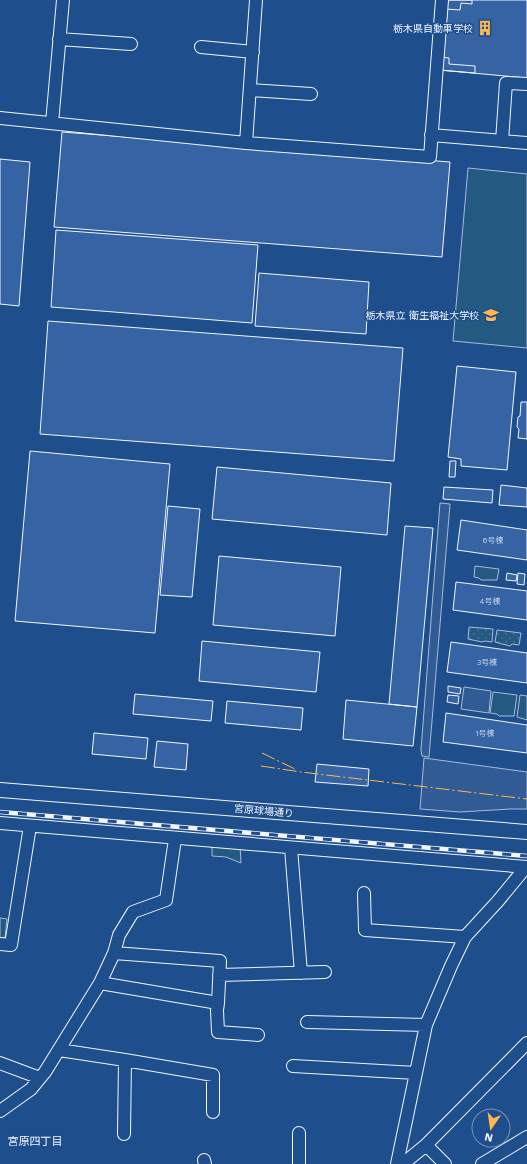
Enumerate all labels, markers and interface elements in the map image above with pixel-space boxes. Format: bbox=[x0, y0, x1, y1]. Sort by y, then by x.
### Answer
building icon: 栃木県自動車学校 bbox=[476, 19, 494, 37]
place label: 栃木県自動車学校 bbox=[393, 23, 473, 34]
school or university icon: 栃木県立 衛生福祉大学校 bbox=[482, 306, 500, 324]
place label: 栃木県立 衛生福祉大学校 bbox=[366, 310, 479, 321]
house number: 6号棟 bbox=[483, 536, 503, 545]
house number: 4号棟 bbox=[480, 597, 500, 606]
house number: 3号棟 bbox=[477, 658, 497, 667]
house number: 1号棟 bbox=[475, 729, 495, 738]
street label: 宮原球場通り bbox=[234, 803, 294, 819]
north arrow bbox=[471, 1108, 511, 1148]
text: N bbox=[483, 1130, 494, 1145]
district label: 宮原四丁目 bbox=[8, 1135, 63, 1148]

